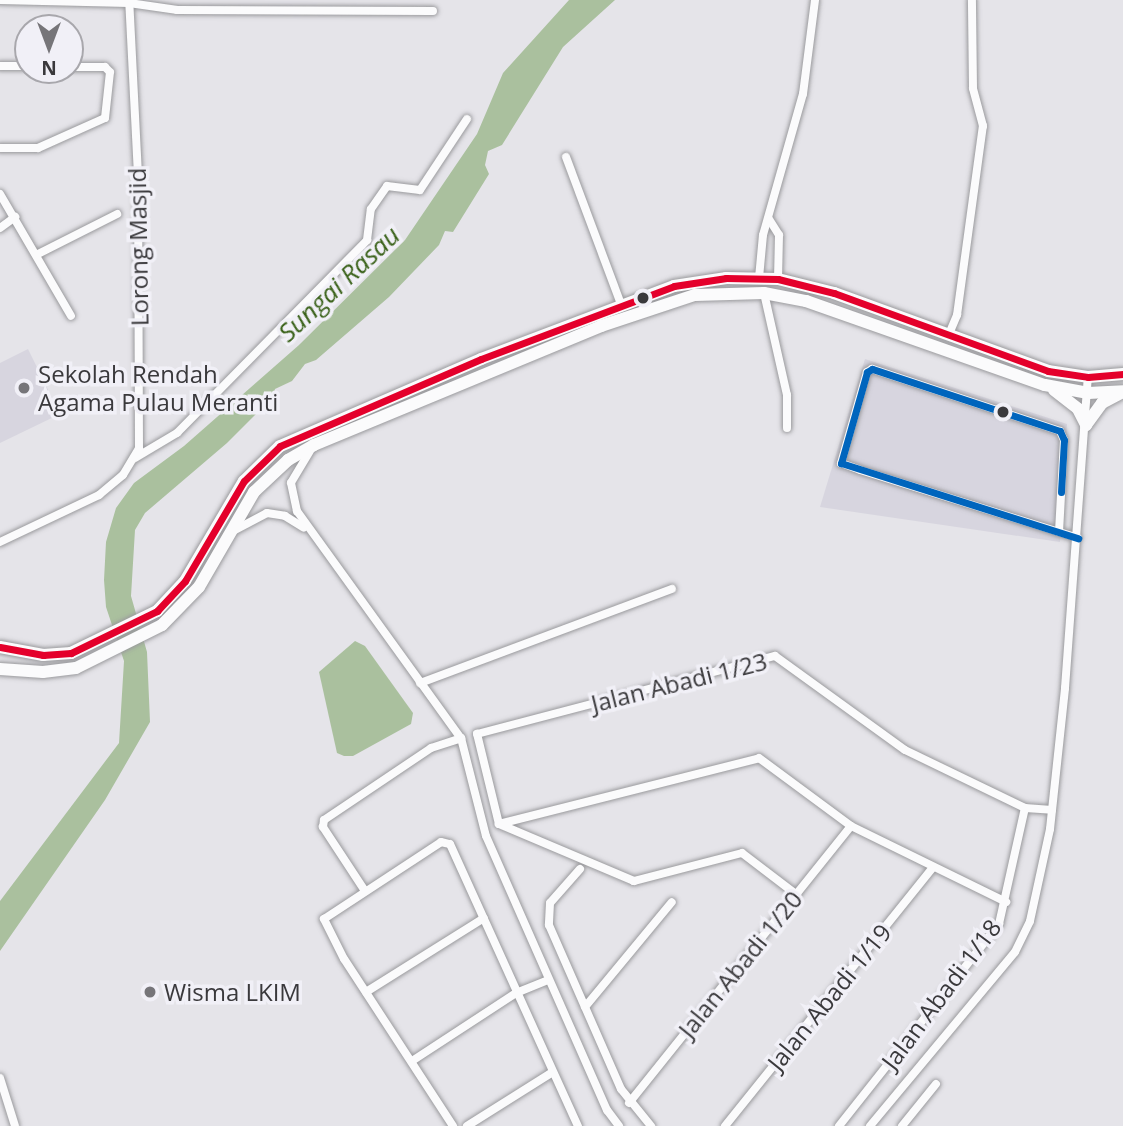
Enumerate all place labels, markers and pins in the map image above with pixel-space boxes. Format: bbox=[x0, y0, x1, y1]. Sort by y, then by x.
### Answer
unlabelled marker bbox=[636, 291, 650, 305]
place label: Sekolah Rendah Agama Pulau Meranti bbox=[38, 360, 278, 416]
marker: Sekolah Rendah Agama Pulau Meranti bbox=[16, 380, 32, 396]
unlabelled marker bbox=[996, 405, 1010, 419]
place label: Wisma LKIM bbox=[164, 978, 301, 1006]
marker: Wisma LKIM bbox=[142, 984, 158, 1000]

